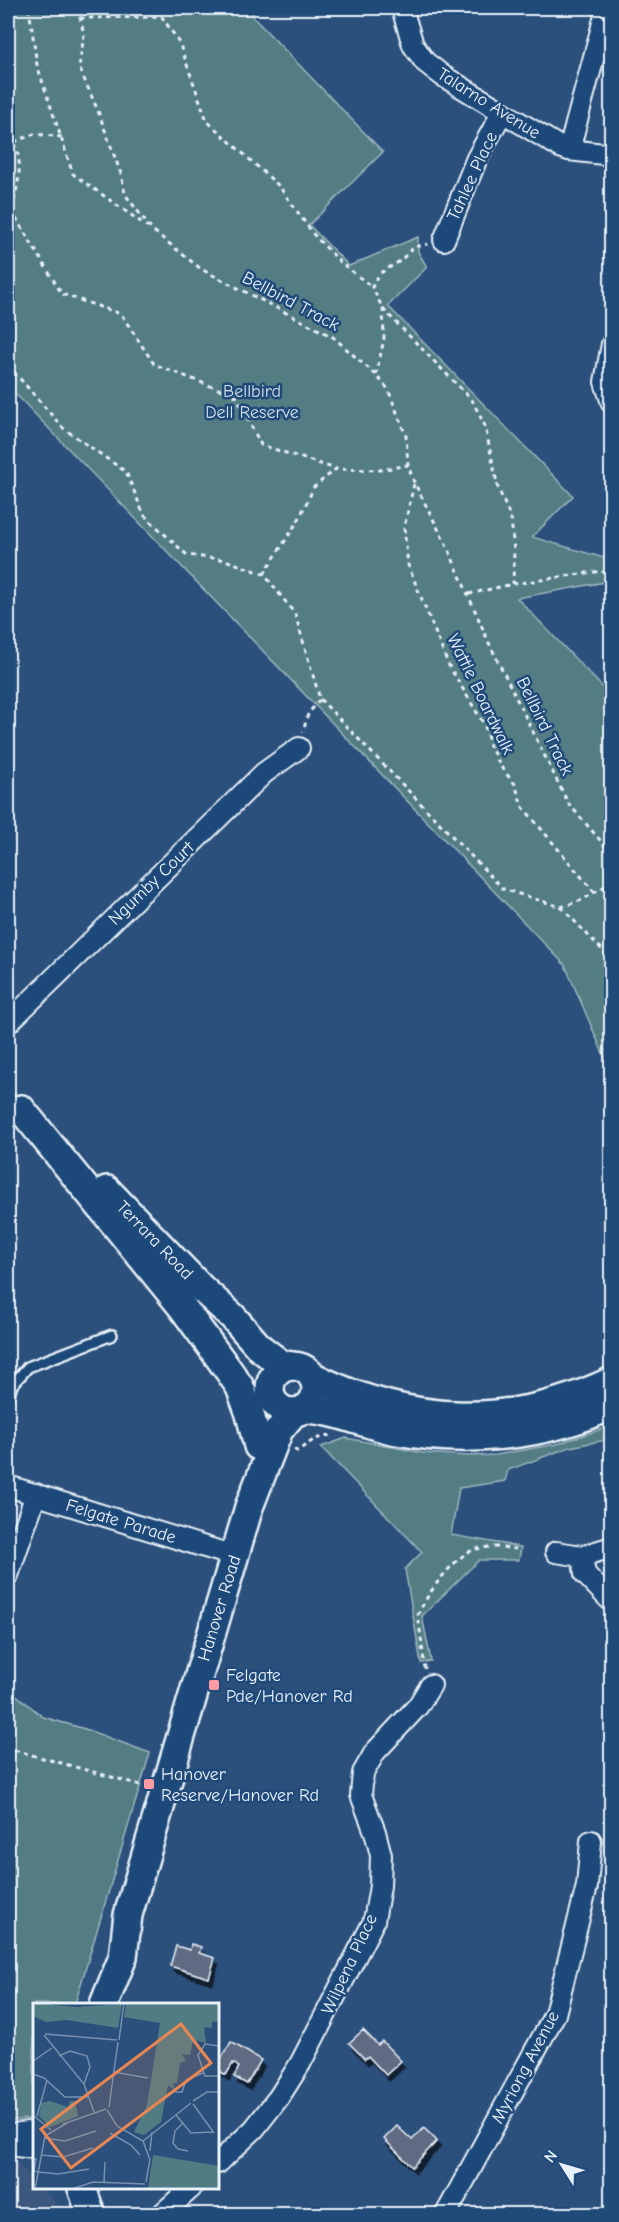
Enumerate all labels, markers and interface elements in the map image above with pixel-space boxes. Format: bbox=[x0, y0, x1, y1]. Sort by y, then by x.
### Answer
street label: Talarno Avenue bbox=[433, 63, 544, 144]
street label: Tahlee Place bbox=[443, 128, 502, 224]
street label: Bellbird Track bbox=[239, 267, 343, 336]
park label: Bellbird Dell Reserve bbox=[205, 381, 299, 423]
street label: Wattle Boardwalk bbox=[442, 631, 519, 758]
street label: Bellbird Track bbox=[512, 674, 578, 779]
street label: Ngumby Court bbox=[104, 837, 199, 930]
street label: Terrara Road bbox=[112, 1197, 197, 1284]
street label: Felgate Parade bbox=[63, 1495, 178, 1548]
street label: Hanover Road bbox=[193, 1553, 246, 1664]
place label: Felgate Pde/Hanover Rd bbox=[226, 1665, 353, 1707]
marker: Felgate Pde/Hanover Rd bbox=[207, 1678, 221, 1692]
place label: Hanover Reserve/Hanover Rd bbox=[161, 1764, 319, 1806]
marker: Hanover Reserve/Hanover Rd bbox=[142, 1777, 156, 1791]
street label: Wilpena Place bbox=[317, 1911, 382, 2018]
inset map bbox=[33, 2003, 219, 2189]
street label: Myriong Avenue bbox=[487, 2007, 564, 2127]
north arrow bbox=[532, 2135, 592, 2195]
text: N bbox=[540, 2147, 561, 2166]

